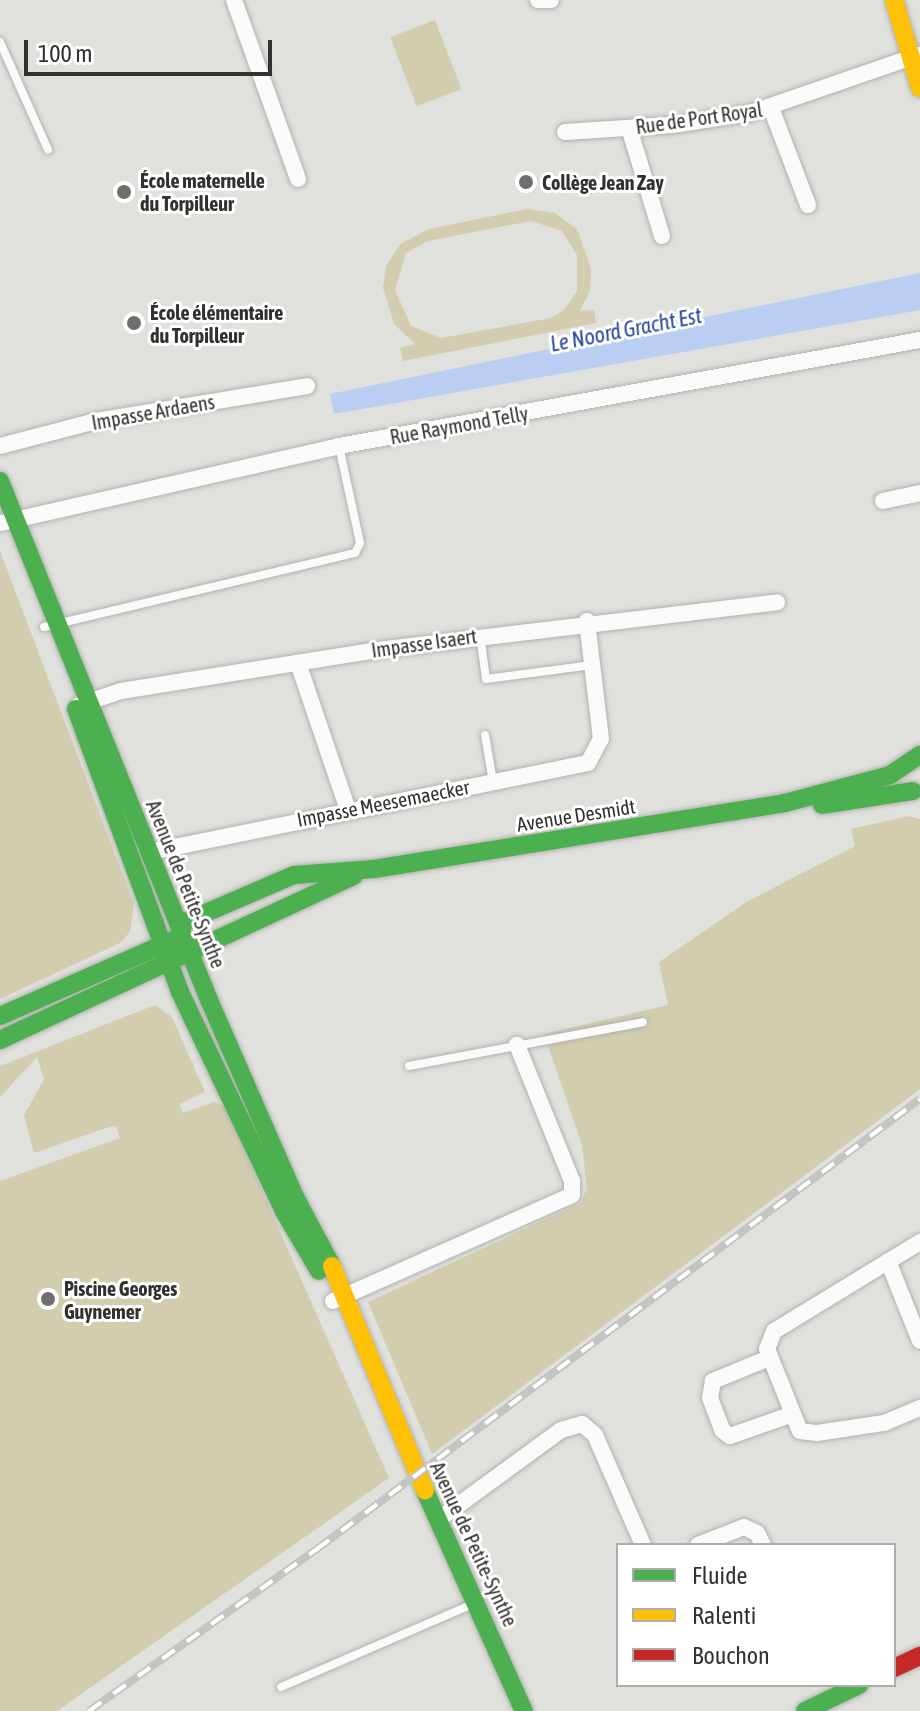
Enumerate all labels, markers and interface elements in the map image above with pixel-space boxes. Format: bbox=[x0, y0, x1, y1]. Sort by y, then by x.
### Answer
scale bar bbox=[28, 24, 276, 74]
text: 100 m bbox=[38, 40, 92, 67]
street label: Rue de Port Royal bbox=[634, 97, 764, 139]
place label: École maternelle du Torpilleur bbox=[140, 168, 265, 215]
place label: Collège Jean Zay bbox=[542, 170, 664, 194]
marker: Collège Jean Zay bbox=[517, 173, 535, 191]
marker: École maternelle du Torpilleur bbox=[115, 183, 133, 201]
place label: École élémentaire du Torpilleur bbox=[150, 300, 283, 347]
water label: Le Noord Gracht Est bbox=[548, 302, 704, 358]
marker: École élémentaire du Torpilleur bbox=[125, 314, 143, 332]
street label: Impasse Ardaens bbox=[90, 389, 216, 435]
street label: Rue Raymond Telly bbox=[388, 401, 530, 449]
street label: Impasse Isaert bbox=[370, 624, 478, 662]
street label: Impasse Meesemaecker bbox=[295, 774, 471, 832]
street label: Avenue Desmidt bbox=[515, 794, 637, 836]
street label: Avenue de Petite-Synthe bbox=[141, 797, 231, 971]
place label: Piscine Georges Guynemer bbox=[64, 1276, 177, 1323]
marker: Piscine Georges Guynemer bbox=[39, 1290, 57, 1308]
street label: Avenue de Petite-Synthe bbox=[425, 1458, 523, 1630]
legend bbox=[616, 1543, 896, 1687]
text: Fluide bbox=[692, 1562, 747, 1589]
text: Ralenti bbox=[692, 1602, 756, 1629]
text: Bouchon bbox=[692, 1642, 770, 1669]

